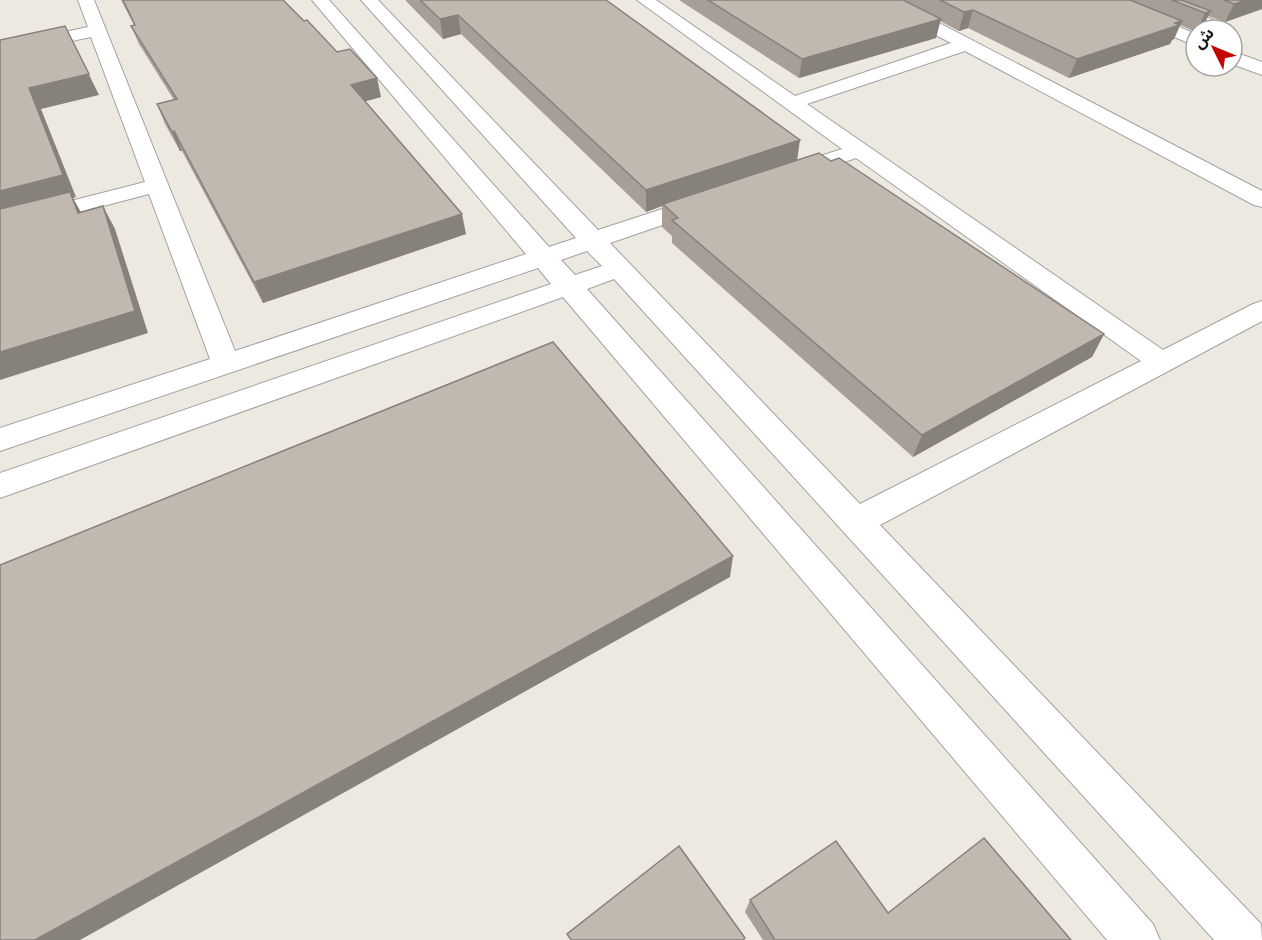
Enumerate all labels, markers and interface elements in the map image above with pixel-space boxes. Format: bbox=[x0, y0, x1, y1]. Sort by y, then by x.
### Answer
north arrow bbox=[1184, 18, 1244, 78]
text: ش bbox=[1188, 22, 1219, 54]

